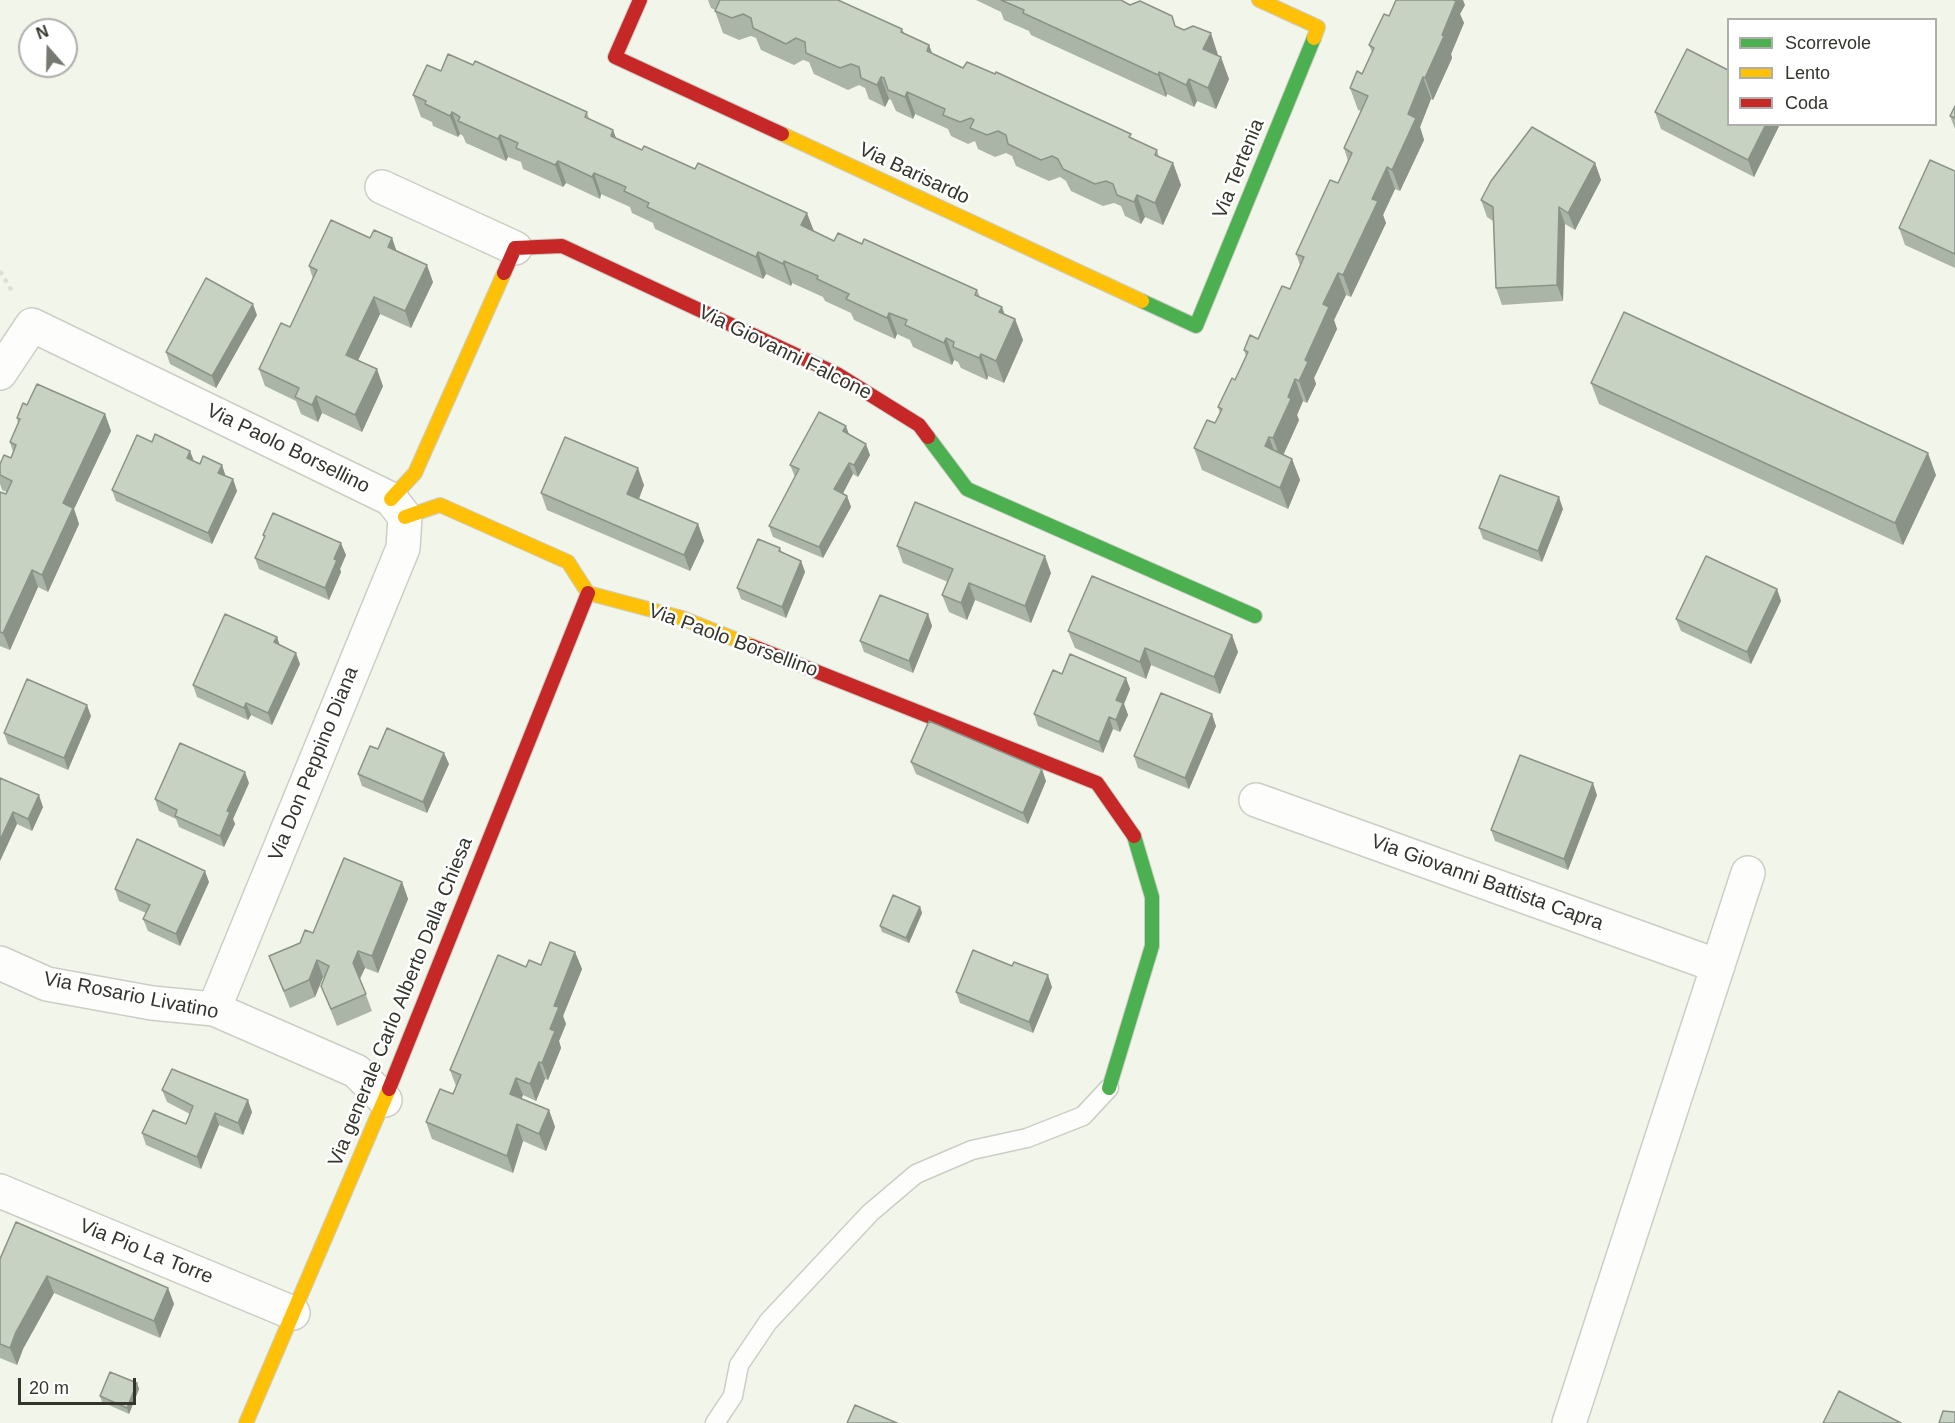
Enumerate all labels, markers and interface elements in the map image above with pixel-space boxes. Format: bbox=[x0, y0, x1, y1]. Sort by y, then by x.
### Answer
north arrow bbox=[18, 18, 78, 78]
legend bbox=[1727, 18, 1937, 126]
text: N bbox=[34, 23, 51, 42]
text: Scorrevole bbox=[1785, 33, 1871, 53]
text: Lento bbox=[1785, 63, 1830, 83]
text: Coda bbox=[1785, 93, 1828, 113]
street label: Via Tertenia bbox=[1208, 116, 1270, 222]
street label: Via Barisardo bbox=[855, 138, 973, 210]
street label: Via Giovanni Falcone bbox=[694, 301, 876, 405]
street label: Via Paolo Borsellino bbox=[202, 399, 374, 499]
street label: Via Paolo Borsellino bbox=[645, 599, 821, 683]
street label: Via Don Peppino Diana bbox=[264, 663, 364, 865]
street label: Via Giovanni Battista Capra bbox=[1368, 830, 1606, 936]
street label: Via generale Carlo Alberto Dalla Chiesa bbox=[324, 834, 478, 1170]
street label: Via Rosario Livatino bbox=[42, 967, 220, 1025]
street label: Via Pio La Torre bbox=[76, 1214, 216, 1290]
scale bar bbox=[21, 1366, 140, 1404]
text: 20 m bbox=[29, 1378, 69, 1398]

